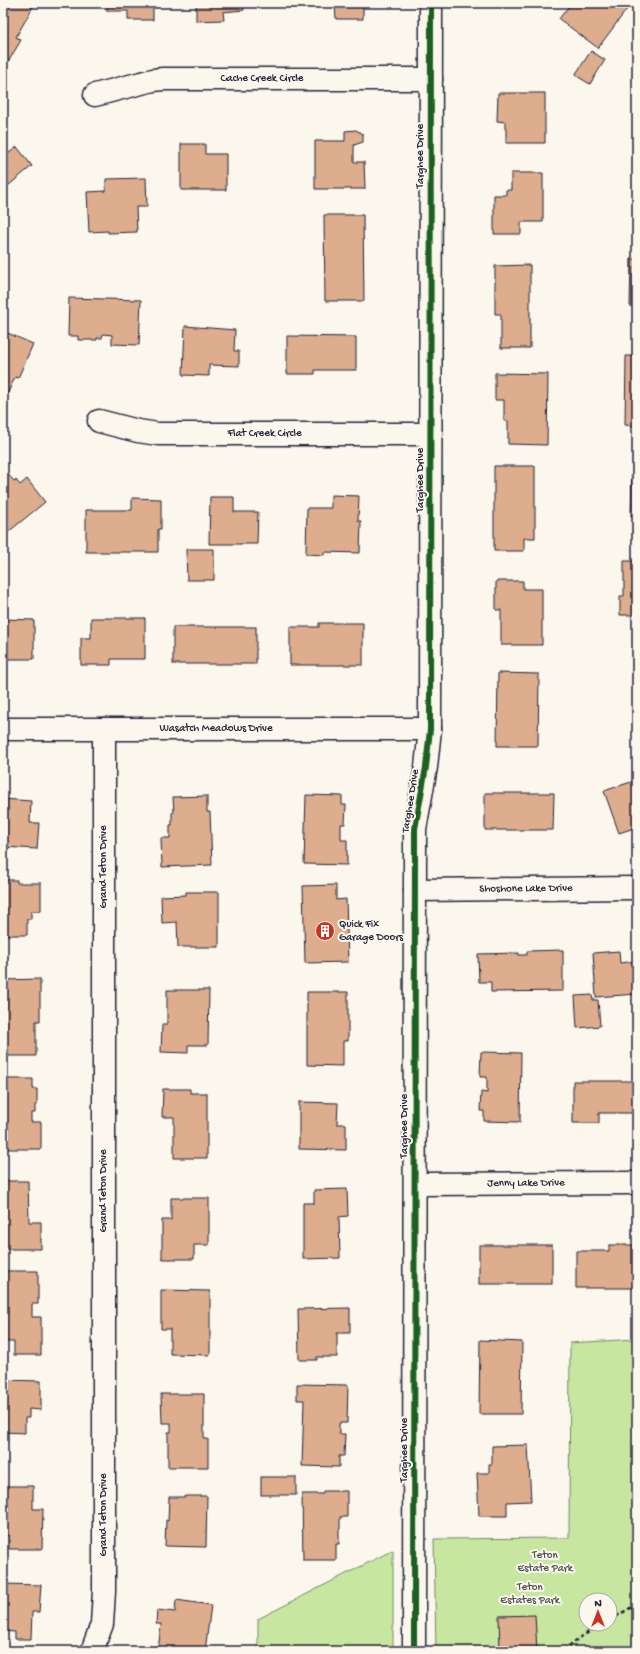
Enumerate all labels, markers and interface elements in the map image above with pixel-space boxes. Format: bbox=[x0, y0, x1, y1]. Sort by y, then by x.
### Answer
street label: Cache Creek Circle bbox=[221, 73, 304, 85]
street label: Targhee Drive bbox=[415, 124, 427, 189]
street label: Flat Creek Circle bbox=[226, 428, 302, 440]
street label: Targhee Drive bbox=[415, 448, 427, 513]
street label: Wasatch Meadows Drive bbox=[159, 723, 273, 735]
street label: Targhee Drive bbox=[400, 768, 422, 835]
street label: Grand Teton Drive bbox=[98, 825, 110, 909]
street label: Shoshone Lake Drive bbox=[479, 883, 573, 895]
place label: Quick Fix Garage Doors bbox=[339, 919, 404, 944]
building icon: Quick Fix Garage Doors bbox=[314, 920, 336, 942]
street label: Targhee Drive bbox=[399, 1094, 411, 1159]
street label: Grand Teton Drive bbox=[98, 1149, 110, 1233]
street label: Jenny Lake Drive bbox=[487, 1177, 565, 1190]
street label: Targhee Drive bbox=[399, 1418, 411, 1483]
street label: Grand Teton Drive bbox=[98, 1473, 110, 1557]
park label: Teton Estate Park bbox=[517, 1550, 574, 1575]
park label: Teton Estates Park bbox=[500, 1582, 561, 1607]
north arrow bbox=[578, 1592, 618, 1632]
text: N bbox=[594, 1598, 602, 1610]

